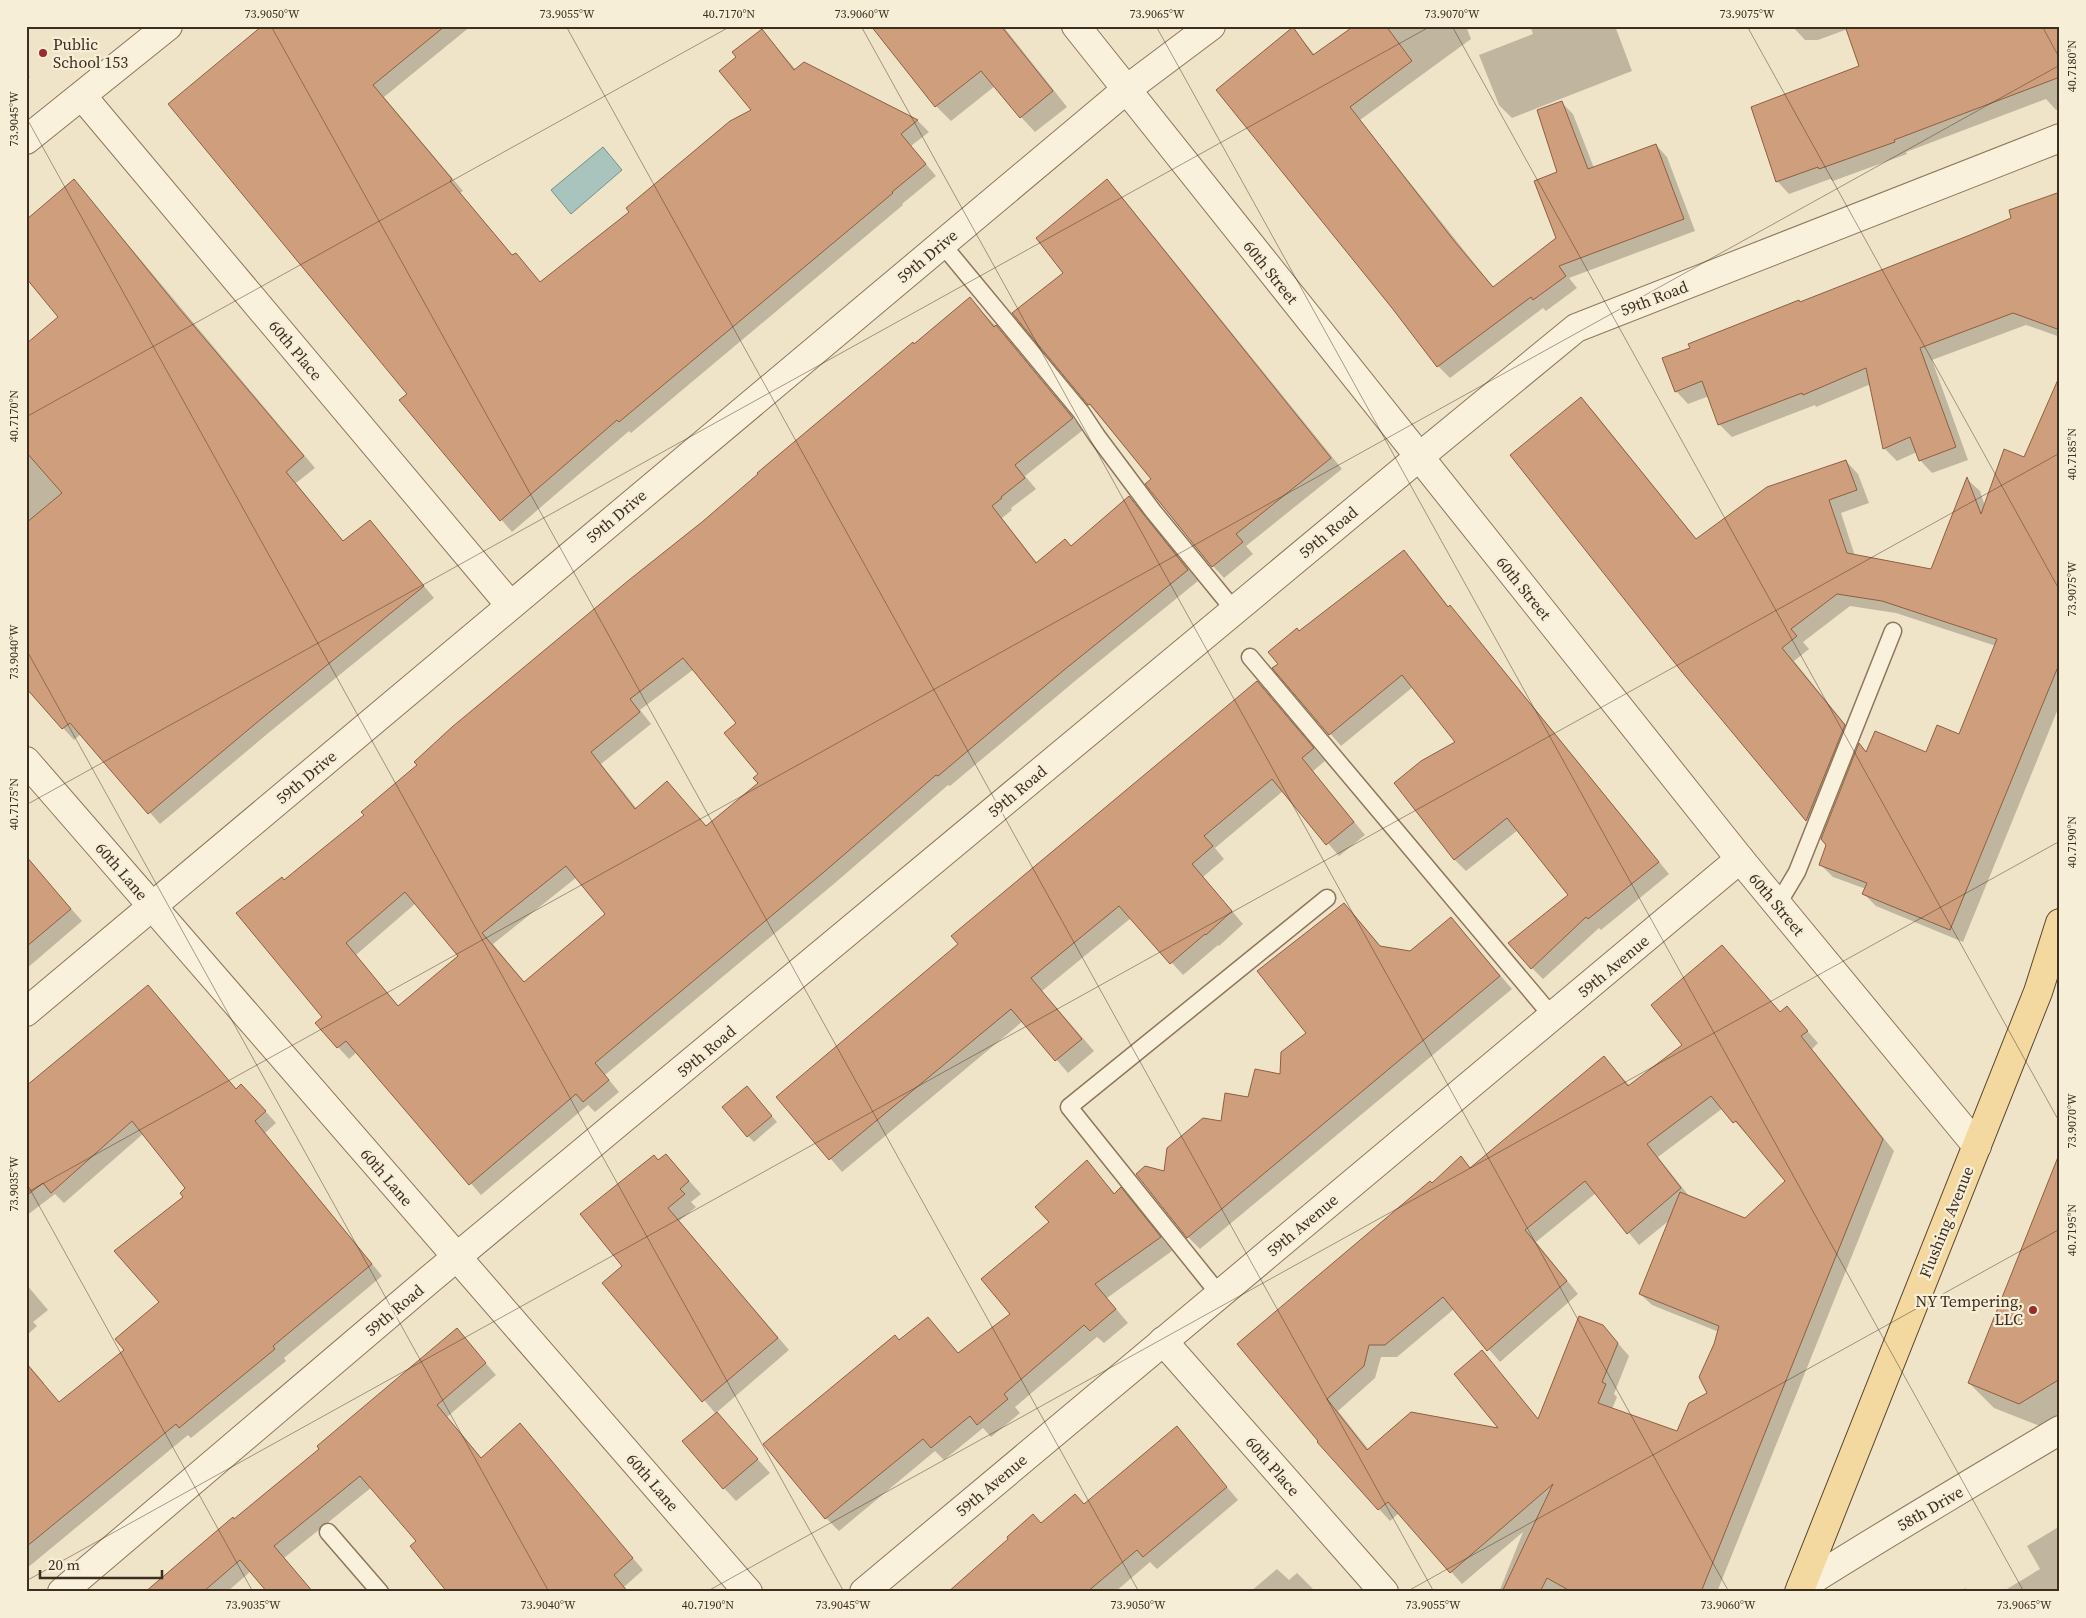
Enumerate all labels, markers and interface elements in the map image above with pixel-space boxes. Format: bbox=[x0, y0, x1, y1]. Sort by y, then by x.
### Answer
text: 73.9050°W bbox=[244, 6, 300, 22]
text: 73.9055°W bbox=[539, 6, 595, 22]
text: 40.7170°N bbox=[703, 6, 755, 22]
text: 73.9060°W bbox=[834, 6, 890, 22]
text: 73.9065°W bbox=[1129, 6, 1185, 22]
text: 73.9070°W bbox=[1424, 6, 1480, 22]
text: 73.9075°W bbox=[1719, 6, 1775, 22]
place label: Public School 153 bbox=[53, 33, 128, 73]
text: 40.7180°N bbox=[2064, 40, 2080, 92]
marker: Public School 153 bbox=[37, 47, 49, 59]
text: 73.9045°W bbox=[6, 91, 22, 147]
street label: 59th Drive bbox=[892, 224, 962, 288]
street label: 60th Street bbox=[1239, 236, 1304, 309]
street label: 59th Road bbox=[1617, 275, 1691, 321]
street label: 60th Place bbox=[264, 315, 328, 385]
text: 40.7170°N bbox=[6, 390, 22, 442]
text: 40.7185°N bbox=[2064, 428, 2080, 480]
street label: 59th Drive bbox=[581, 484, 651, 548]
street label: 59th Road bbox=[1294, 501, 1362, 563]
street label: 60th Street bbox=[1492, 552, 1557, 625]
text: 73.9075°W bbox=[2064, 561, 2080, 617]
text: 73.9040°W bbox=[6, 624, 22, 680]
street label: 59th Drive bbox=[271, 745, 341, 809]
street label: 59th Road bbox=[983, 760, 1051, 822]
text: 40.7175°N bbox=[6, 778, 22, 830]
text: 40.7190°N bbox=[2064, 816, 2080, 868]
street label: 60th Lane bbox=[91, 837, 153, 905]
street label: 60th Street bbox=[1744, 868, 1810, 941]
street label: 59th Avenue bbox=[1573, 930, 1653, 1002]
street label: 59th Road bbox=[672, 1020, 740, 1082]
text: 73.9070°W bbox=[2064, 1093, 2080, 1149]
street label: 60th Lane bbox=[356, 1143, 418, 1211]
text: 73.9035°W bbox=[6, 1156, 22, 1212]
street label: Flushing Avenue bbox=[1914, 1163, 1978, 1281]
street label: 59th Avenue bbox=[1262, 1189, 1342, 1261]
text: 40.7195°N bbox=[2064, 1204, 2080, 1256]
street label: 59th Road bbox=[360, 1279, 428, 1341]
place label: NY Tempering, LLC bbox=[1915, 1290, 2023, 1330]
marker: NY Tempering, LLC bbox=[2027, 1304, 2039, 1316]
street label: 60th Place bbox=[1241, 1431, 1305, 1501]
street label: 60th Lane bbox=[622, 1448, 684, 1516]
street label: 59th Avenue bbox=[951, 1449, 1031, 1521]
street label: 58th Drive bbox=[1893, 1480, 1967, 1536]
scale bar bbox=[40, 1548, 162, 1580]
text: 20 m bbox=[48, 1554, 80, 1575]
text: 73.9035°W bbox=[225, 1597, 281, 1613]
text: 73.9040°W bbox=[520, 1597, 576, 1613]
text: 40.7190°N bbox=[682, 1597, 734, 1613]
text: 73.9045°W bbox=[815, 1597, 871, 1613]
text: 73.9050°W bbox=[1110, 1597, 1166, 1613]
text: 73.9055°W bbox=[1405, 1597, 1461, 1613]
text: 73.9060°W bbox=[1700, 1597, 1756, 1613]
text: 73.9065°W bbox=[1996, 1597, 2052, 1613]

